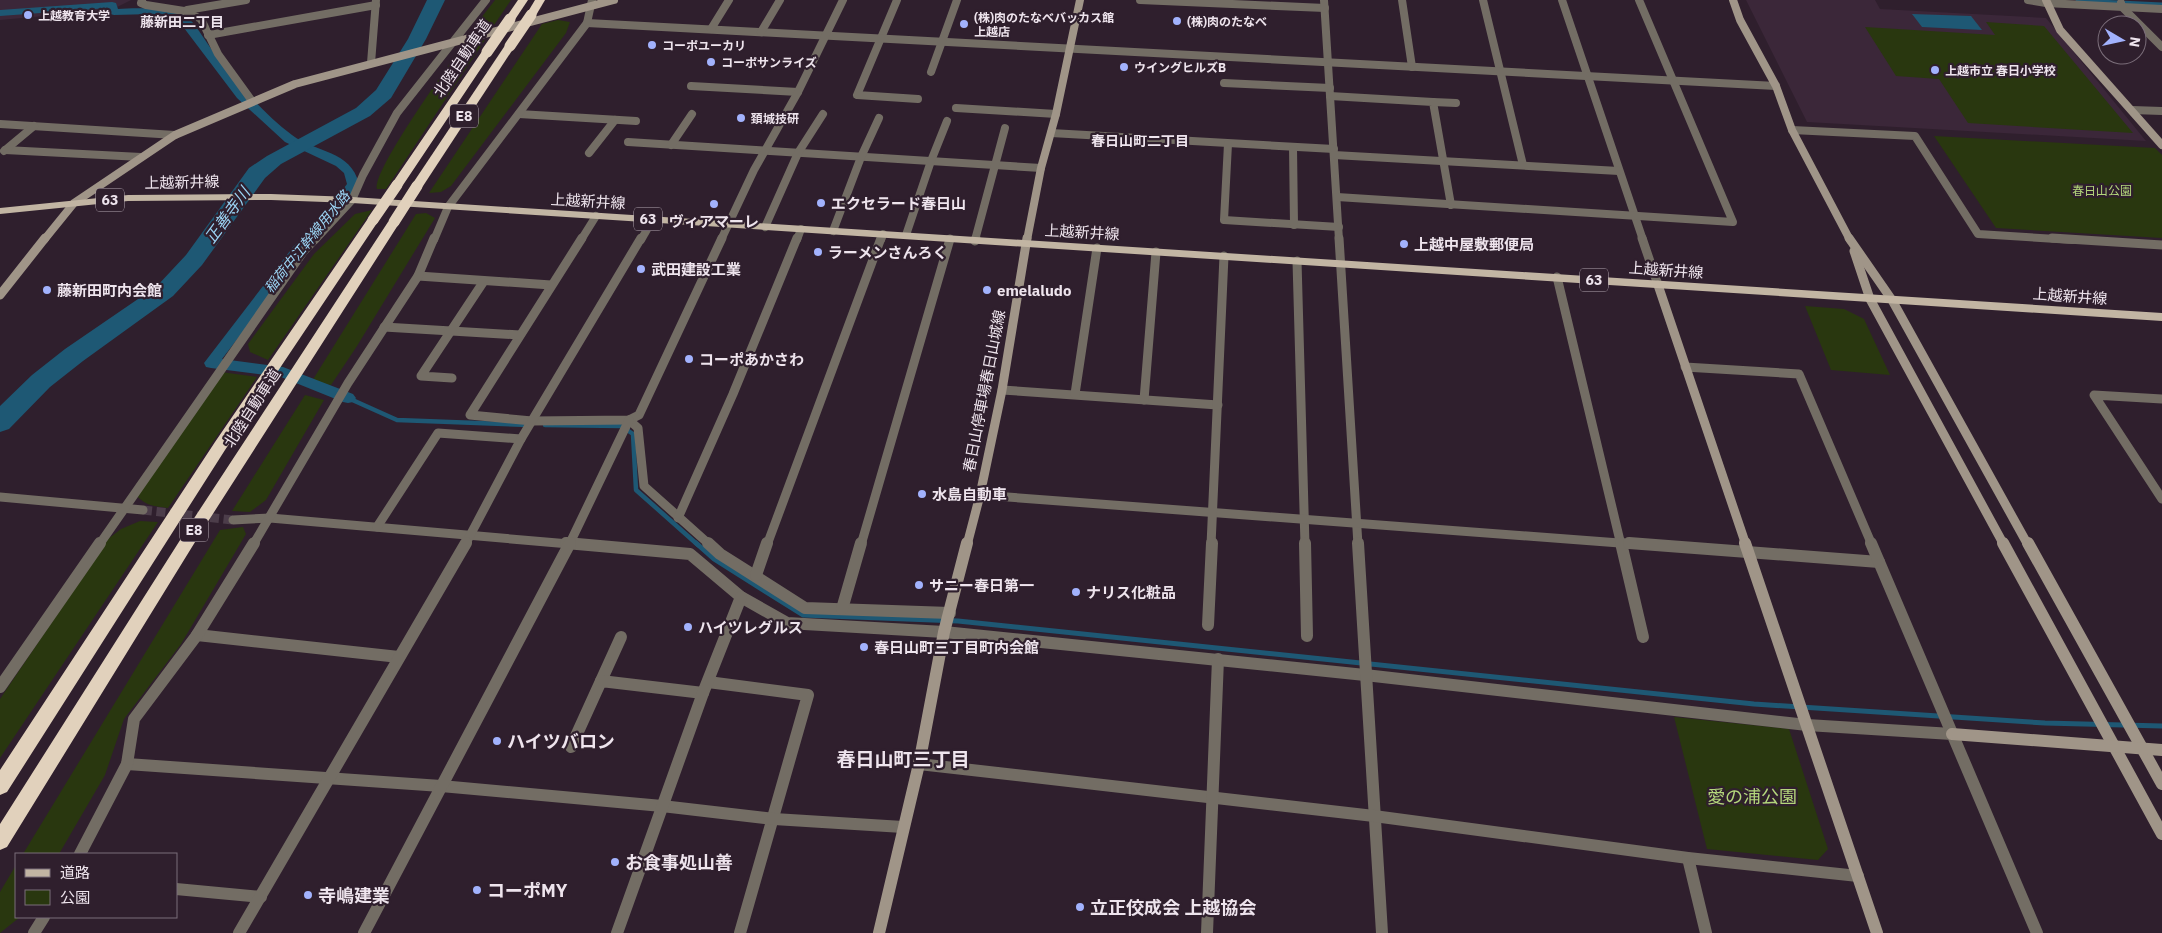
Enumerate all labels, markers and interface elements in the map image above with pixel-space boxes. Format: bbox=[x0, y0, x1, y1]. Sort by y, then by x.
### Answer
place label: 上越教育大学 bbox=[38, 8, 110, 23]
marker: 上越教育大学 bbox=[22, 9, 34, 21]
place label: (株)肉のたなべバッカス館 上越店 bbox=[974, 10, 1114, 39]
district label: 藤新田二丁目 bbox=[140, 13, 224, 31]
place label: (株)肉のたなべ bbox=[1187, 14, 1267, 29]
street label: 北陸自動車道 bbox=[429, 15, 495, 101]
marker: (株)肉のたなべ bbox=[1171, 15, 1183, 27]
north arrow bbox=[2097, 15, 2147, 65]
marker: (株)肉のたなべバッカス館 上越店 bbox=[958, 18, 970, 30]
text: N bbox=[2125, 36, 2145, 48]
place label: コーポユーカリ bbox=[662, 38, 746, 53]
marker: コーポユーカリ bbox=[646, 39, 658, 51]
place label: コーポサンライズ bbox=[721, 55, 817, 70]
marker: コーポサンライズ bbox=[705, 56, 717, 68]
place label: ウイングヒルズB bbox=[1134, 60, 1226, 75]
marker: ウイングヒルズB bbox=[1118, 61, 1130, 73]
place label: 上越市立 春日小学校 bbox=[1945, 63, 2056, 78]
marker: 上越市立 春日小学校 bbox=[1929, 64, 1941, 76]
road number: E8 bbox=[450, 104, 478, 128]
place label: 頚城技研 bbox=[750, 111, 799, 126]
marker: 頚城技研 bbox=[735, 112, 747, 124]
district label: 春日山町二丁目 bbox=[1091, 132, 1189, 150]
street label: 上越新井線 bbox=[144, 172, 220, 192]
water label: 正善寺川 bbox=[200, 182, 255, 247]
park label: 春日山公園 bbox=[2072, 183, 2132, 198]
water label: 稲荷中江幹線用水路 bbox=[260, 187, 354, 297]
road number: 63 bbox=[96, 188, 124, 212]
street label: 上越新井線 bbox=[550, 190, 626, 212]
place label: エクセラード春日山 bbox=[831, 194, 966, 213]
marker: エクセラード春日山 bbox=[815, 197, 827, 209]
marker: ヴィアマーレ bbox=[708, 198, 720, 210]
road number: 63 bbox=[634, 208, 662, 230]
place label: ヴィアマーレ bbox=[669, 212, 759, 231]
street label: 上越新井線 bbox=[1044, 221, 1120, 243]
place label: 上越中屋敷郵便局 bbox=[1414, 235, 1534, 254]
marker: 上越中屋敷郵便局 bbox=[1398, 238, 1410, 250]
place label: ラーメンさんろく bbox=[828, 243, 947, 262]
marker: ラーメンさんろく bbox=[812, 246, 824, 258]
street label: 上越新井線 bbox=[1628, 258, 1704, 282]
place label: 武田建設工業 bbox=[651, 260, 741, 279]
marker: 武田建設工業 bbox=[635, 263, 647, 275]
road number: 63 bbox=[1580, 268, 1608, 292]
place label: 藤新田町内会館 bbox=[57, 281, 162, 300]
place label: emelaludo bbox=[997, 281, 1071, 300]
marker: 藤新田町内会館 bbox=[41, 284, 53, 296]
marker: emelaludo bbox=[981, 284, 993, 296]
street label: 上越新井線 bbox=[2032, 284, 2108, 308]
street label: 春日山停車場春日山城線 bbox=[959, 308, 1009, 474]
place label: コーポあかさわ bbox=[699, 350, 804, 369]
marker: コーポあかさわ bbox=[683, 353, 695, 365]
street label: 北陸自動車道 bbox=[220, 365, 284, 451]
place label: 水島自動車 bbox=[932, 485, 1007, 504]
marker: 水島自動車 bbox=[916, 488, 928, 500]
road number: E8 bbox=[180, 518, 208, 542]
place label: サニー春日第一 bbox=[929, 576, 1034, 595]
marker: サニー春日第一 bbox=[913, 579, 925, 591]
place label: ナリス化粧品 bbox=[1086, 583, 1176, 602]
marker: ナリス化粧品 bbox=[1070, 586, 1082, 598]
place label: ハイツレグルス bbox=[698, 618, 803, 637]
marker: ハイツレグルス bbox=[682, 621, 694, 633]
place label: 春日山町三丁目町内会館 bbox=[874, 638, 1039, 657]
marker: 春日山町三丁目町内会館 bbox=[858, 641, 870, 653]
place label: ハイツバロン bbox=[507, 730, 615, 753]
marker: ハイツバロン bbox=[491, 735, 503, 747]
district label: 春日山町三丁目 bbox=[836, 747, 970, 771]
park label: 愛の浦公園 bbox=[1707, 785, 1797, 808]
place label: お食事処山善 bbox=[625, 851, 733, 874]
legend bbox=[15, 853, 178, 918]
marker: お食事処山善 bbox=[609, 856, 621, 868]
text: 道路 bbox=[60, 863, 90, 882]
place label: コーポMY bbox=[487, 879, 568, 902]
place label: 寺嶋建業 bbox=[318, 884, 390, 907]
marker: コーポMY bbox=[471, 884, 483, 896]
text: 公園 bbox=[60, 888, 90, 907]
marker: 寺嶋建業 bbox=[302, 889, 314, 901]
place label: 立正佼成会 上越協会 bbox=[1090, 896, 1256, 919]
marker: 立正佼成会 上越協会 bbox=[1074, 901, 1086, 913]

